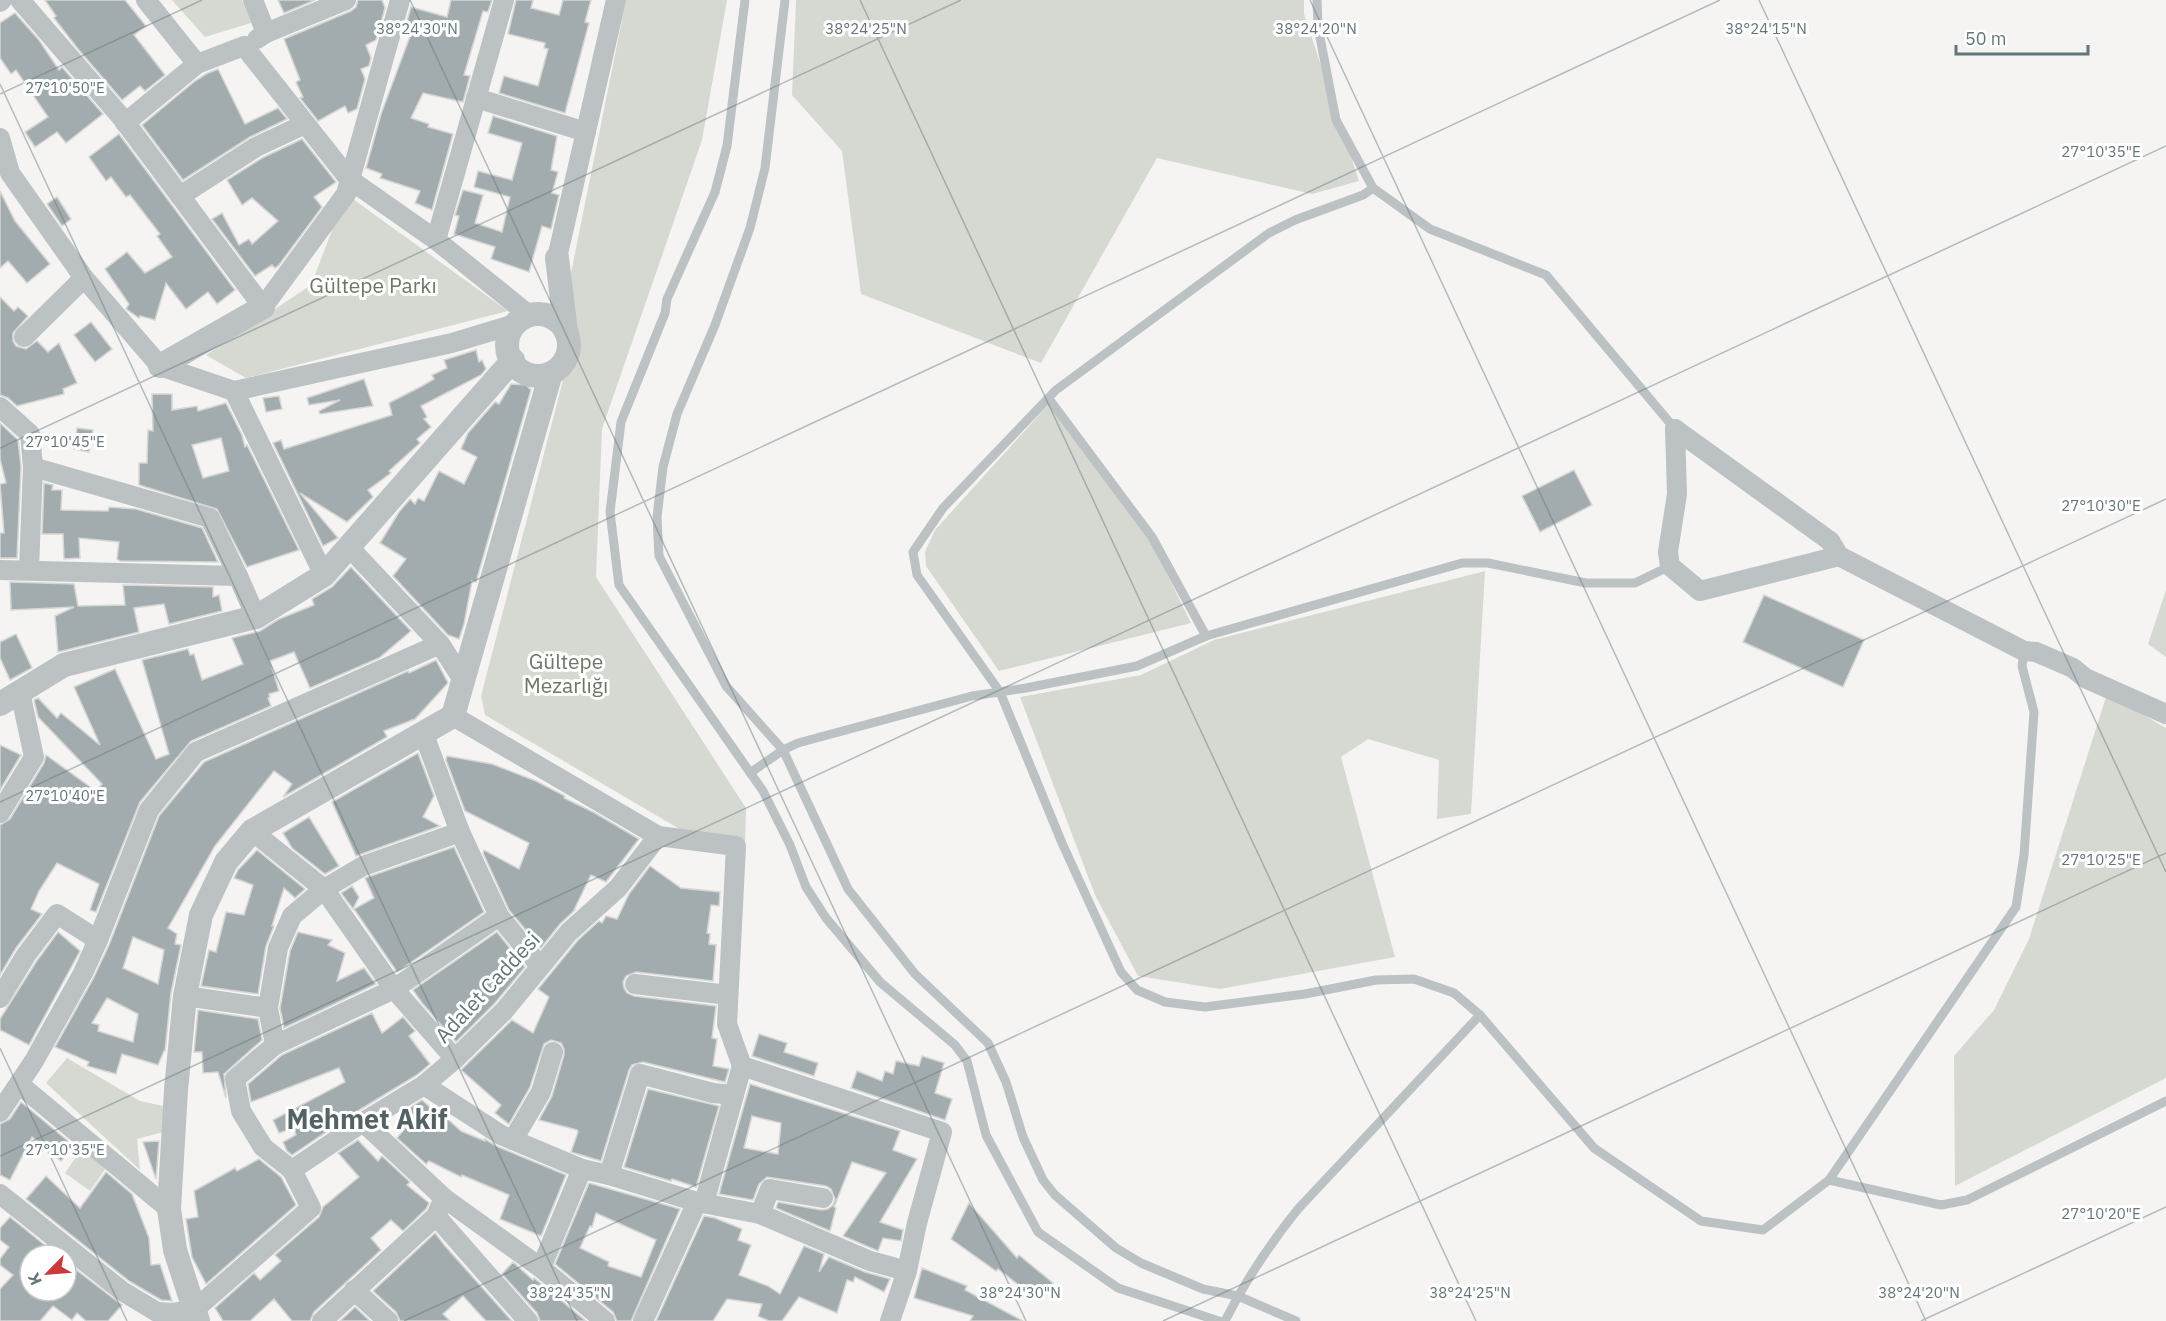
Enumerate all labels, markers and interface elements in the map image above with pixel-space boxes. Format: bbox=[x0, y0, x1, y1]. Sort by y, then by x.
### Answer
scale bar bbox=[1956, 18, 2088, 56]
text: 38°24'30"N bbox=[376, 19, 458, 38]
text: 38°24'25"N bbox=[825, 19, 907, 38]
text: 38°24'20"N bbox=[1275, 19, 1357, 38]
text: 38°24'15"N bbox=[1725, 19, 1807, 38]
text: 50 m bbox=[1965, 27, 2007, 50]
text: 27°10'50"E bbox=[25, 78, 105, 97]
text: 27°10'35"E bbox=[2061, 142, 2141, 161]
park label: Gültepe Parkı bbox=[309, 271, 437, 299]
text: 27°10'45"E bbox=[25, 432, 105, 451]
text: 27°10'30"E bbox=[2061, 496, 2141, 515]
park label: Gültepe Mezarlığı bbox=[524, 647, 608, 699]
text: 27°10'40"E bbox=[25, 786, 105, 805]
text: 27°10'25"E bbox=[2061, 850, 2141, 869]
street label: Adalet Caddesi bbox=[428, 926, 546, 1048]
district label: Mehmet Akif bbox=[287, 1101, 448, 1136]
text: 27°10'35"E bbox=[25, 1140, 105, 1159]
text: 27°10'20"E bbox=[2061, 1204, 2141, 1223]
north arrow bbox=[18, 1243, 78, 1303]
text: K bbox=[23, 1270, 46, 1289]
text: 38°24'35"N bbox=[529, 1283, 611, 1302]
text: 38°24'30"N bbox=[979, 1283, 1061, 1302]
text: 38°24'25"N bbox=[1429, 1283, 1511, 1302]
text: 38°24'20"N bbox=[1878, 1283, 1960, 1302]

